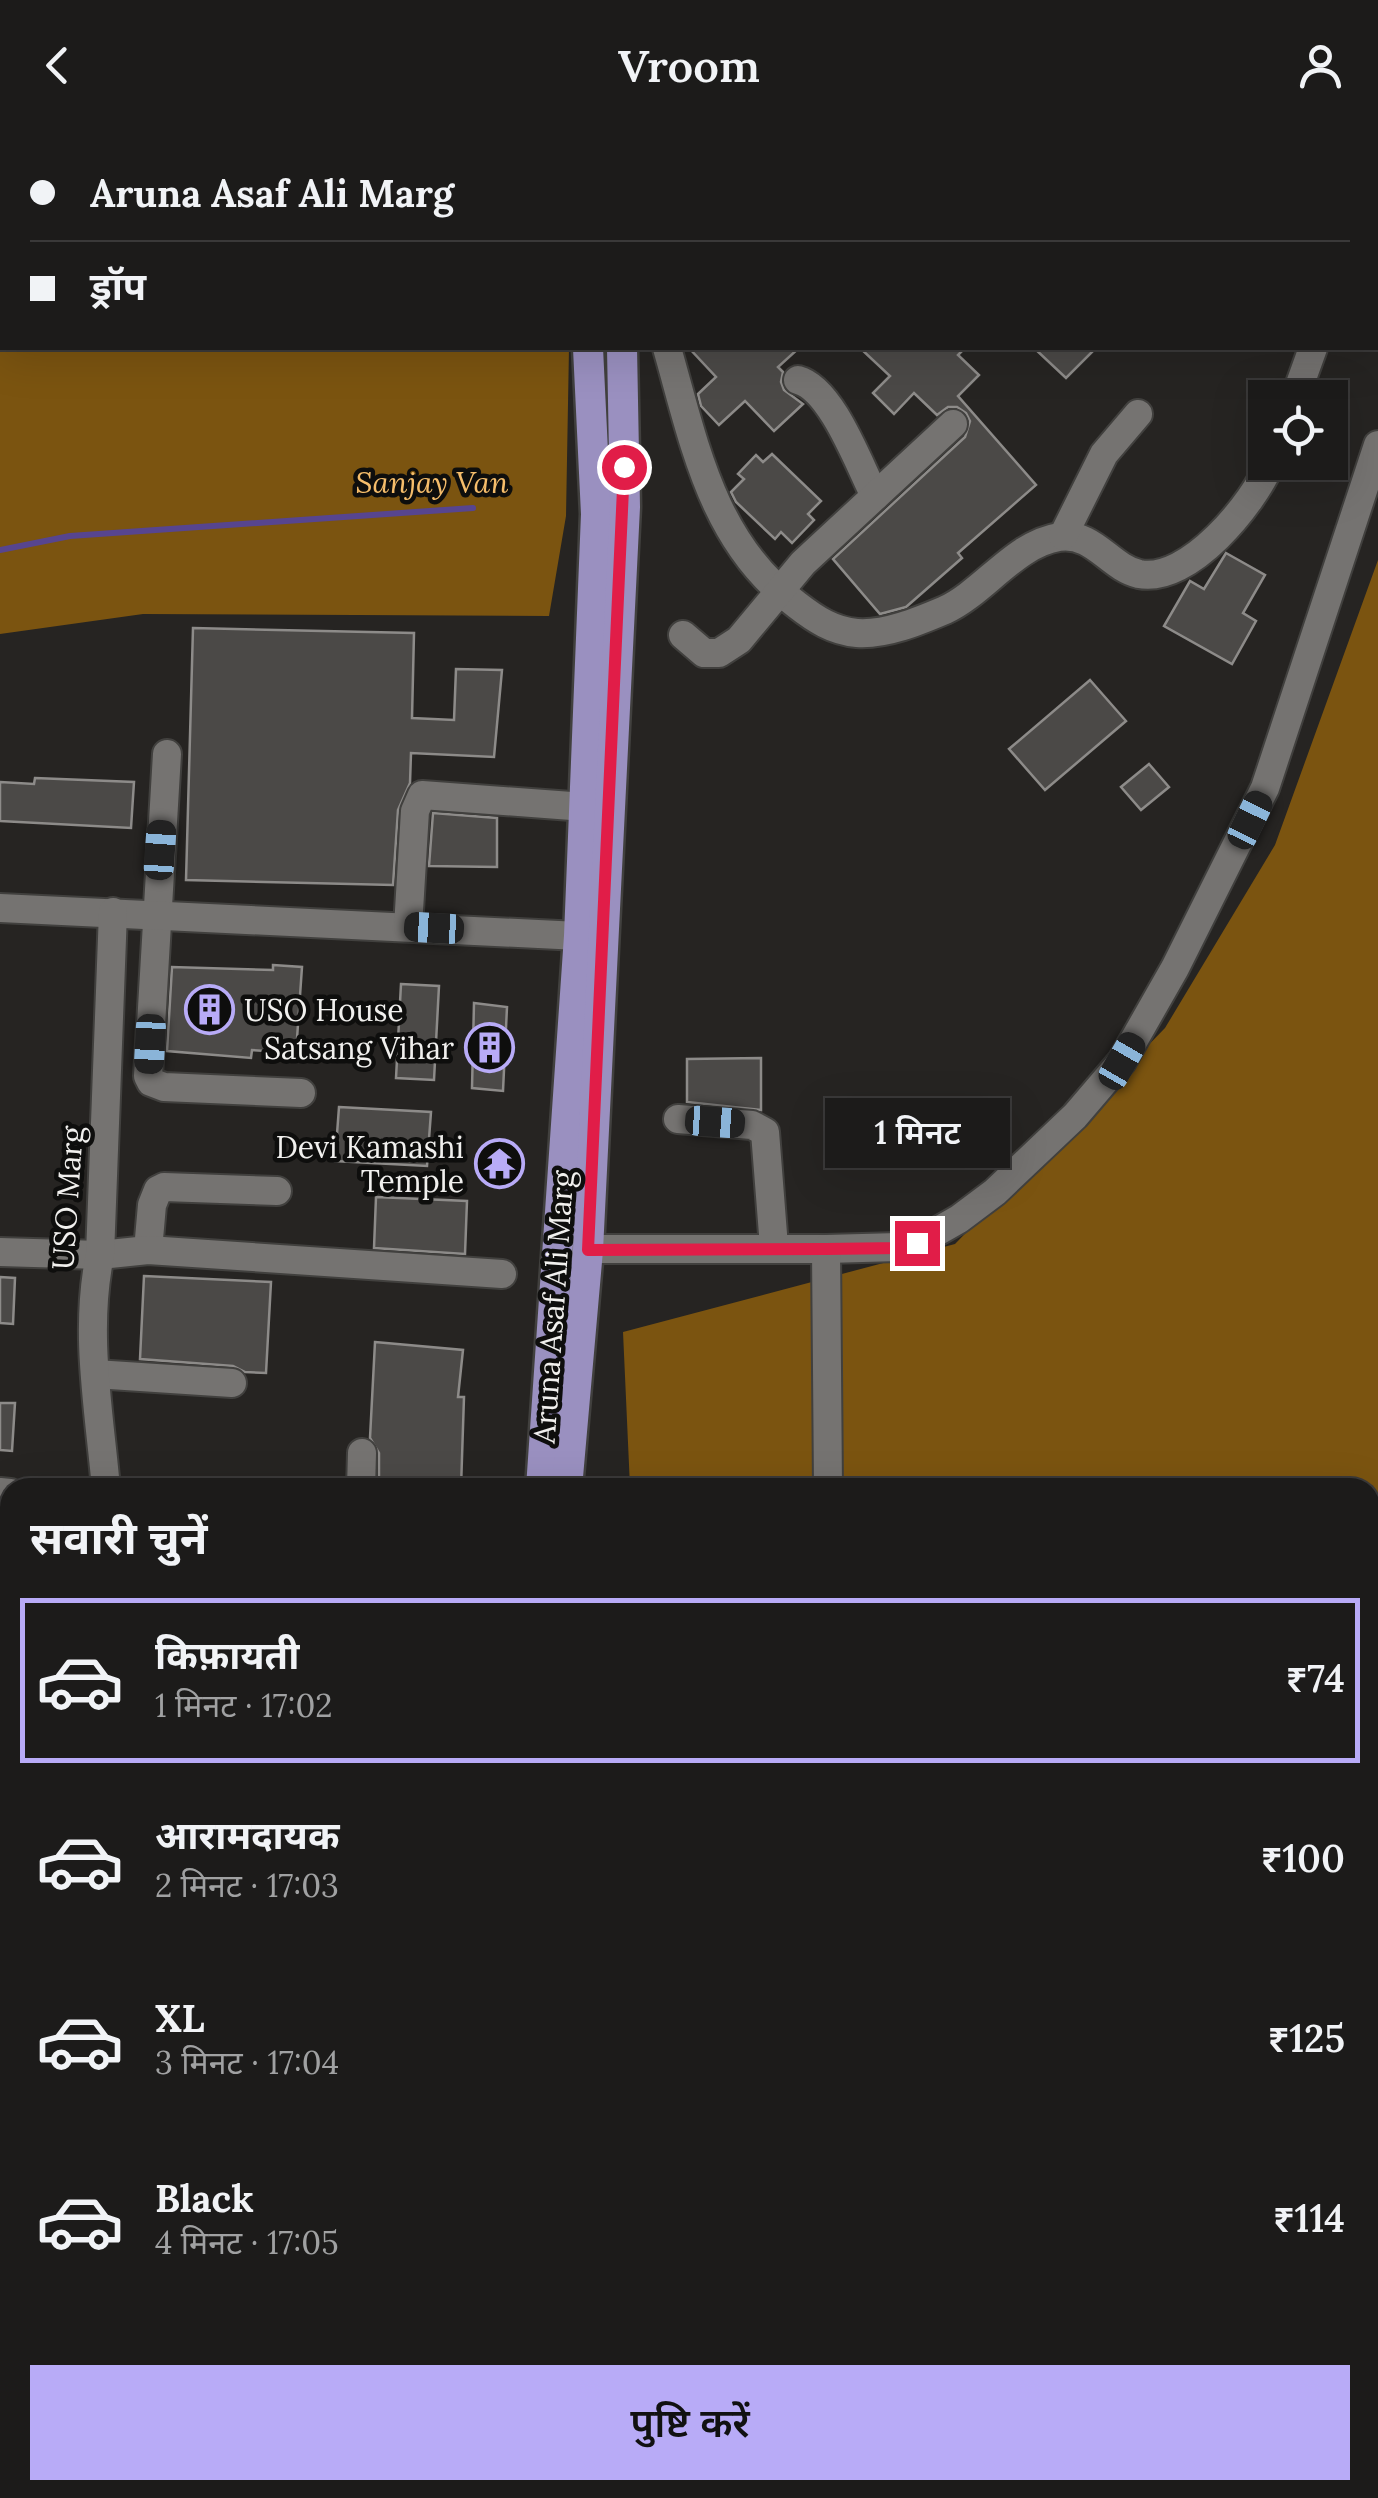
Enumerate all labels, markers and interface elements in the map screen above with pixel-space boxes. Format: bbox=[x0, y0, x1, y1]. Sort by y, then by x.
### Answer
text: Vroom bbox=[618, 37, 760, 94]
icon: back bbox=[30, 38, 85, 93]
icon: person bbox=[1293, 38, 1348, 93]
text: Aruna Asaf Ali Marg bbox=[90, 169, 454, 217]
text: ड्रॉप bbox=[90, 262, 146, 310]
map controls bbox=[1248, 380, 1348, 480]
button: locate bbox=[1248, 380, 1348, 480]
route start bbox=[602, 445, 647, 490]
park label: Sanjay Van bbox=[356, 463, 509, 501]
car bbox=[1223, 786, 1277, 854]
car bbox=[143, 819, 177, 881]
car bbox=[403, 911, 465, 945]
building icon: USO House bbox=[183, 984, 235, 1036]
place label: USO House bbox=[244, 991, 404, 1029]
car bbox=[133, 1013, 167, 1075]
building icon: Satsang Vihar bbox=[463, 1022, 515, 1074]
car bbox=[1094, 1028, 1150, 1094]
place label: Satsang Vihar bbox=[264, 1029, 454, 1068]
callout: 1 मिनट bbox=[824, 1098, 1010, 1168]
car bbox=[684, 1105, 746, 1139]
text: 1 मिनट bbox=[875, 1112, 960, 1153]
street label: USO Marg bbox=[43, 1124, 92, 1271]
place label: Devi Kamashi Temple bbox=[276, 1128, 464, 1200]
temple icon: Devi Kamashi Temple bbox=[473, 1138, 525, 1190]
street label: Aruna Asaf Ali Marg bbox=[524, 1168, 583, 1446]
route end bbox=[895, 1221, 940, 1266]
text: सवारी चुनें bbox=[30, 1509, 207, 1566]
text: किफ़ायती bbox=[155, 1631, 299, 1679]
icon: car bbox=[35, 1636, 125, 1726]
text: ₹74 bbox=[1286, 1654, 1345, 1702]
text: 1 मिनट · 17:02 bbox=[155, 1685, 332, 1726]
text: आरामदायक bbox=[155, 1811, 339, 1859]
icon: car bbox=[35, 1816, 125, 1906]
text: ₹100 bbox=[1261, 1834, 1345, 1882]
text: 2 मिनट · 17:03 bbox=[155, 1865, 339, 1906]
text: XL bbox=[155, 1994, 205, 2042]
icon: car bbox=[35, 1996, 125, 2086]
text: ₹125 bbox=[1268, 2014, 1345, 2062]
text: 3 मिनट · 17:04 bbox=[155, 2042, 339, 2083]
text: Black bbox=[155, 2174, 254, 2222]
icon: car bbox=[35, 2176, 125, 2266]
text: ₹114 bbox=[1273, 2194, 1345, 2242]
text: 4 मिनट · 17:05 bbox=[155, 2222, 339, 2263]
button: पुष्टि करें bbox=[30, 2365, 1350, 2480]

